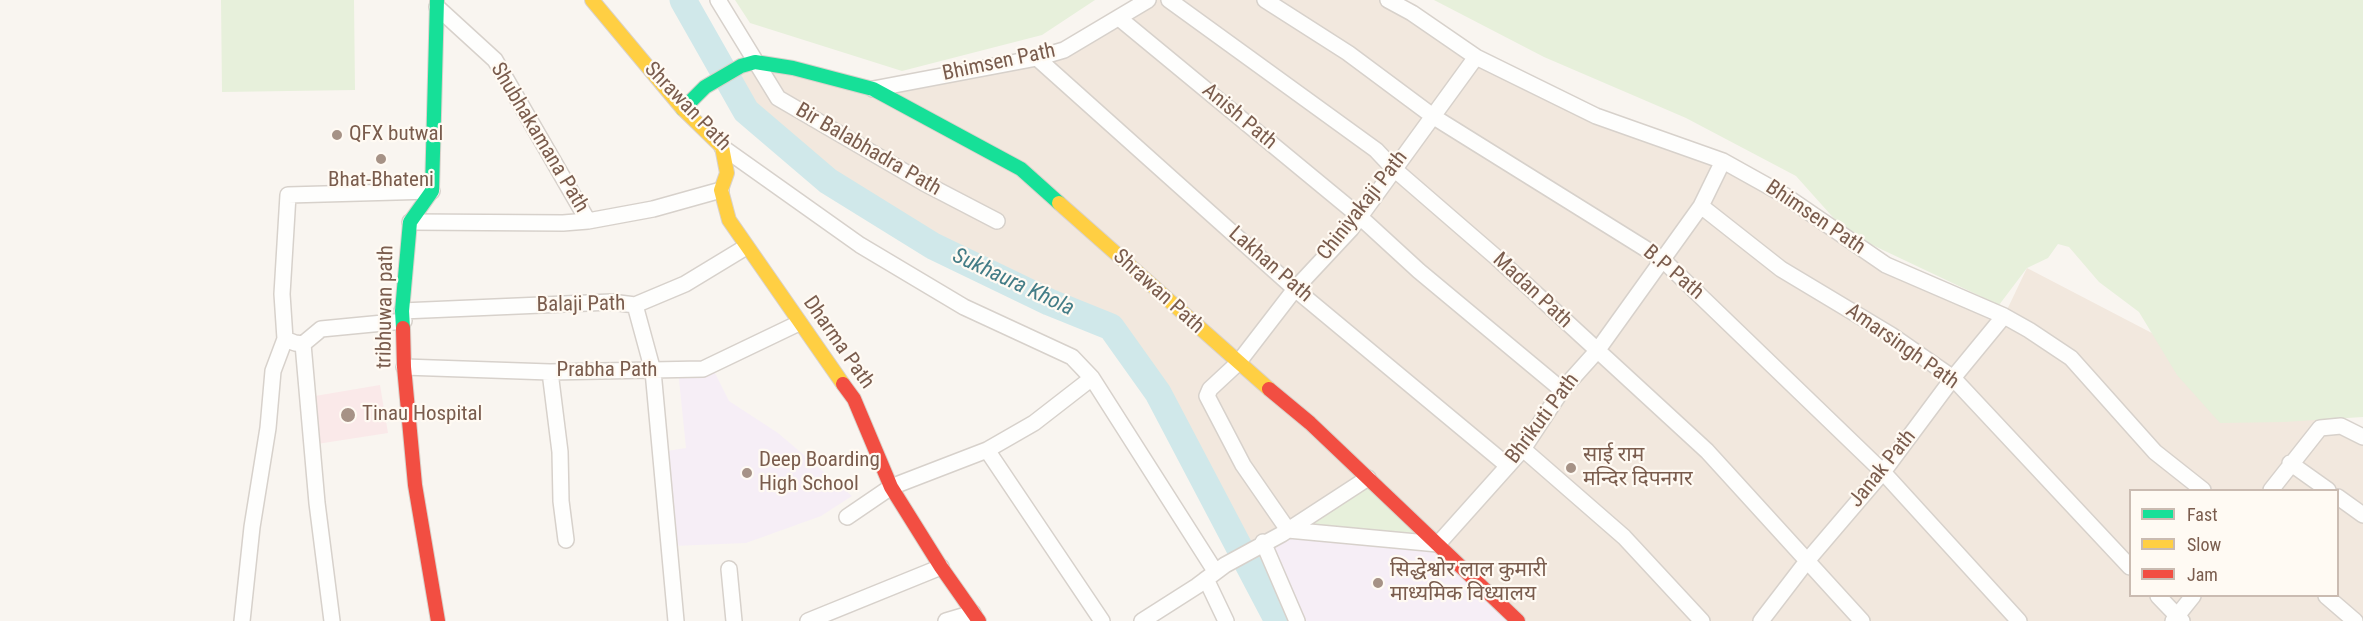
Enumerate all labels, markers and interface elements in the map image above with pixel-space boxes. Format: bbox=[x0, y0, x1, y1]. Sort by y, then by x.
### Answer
street label: Bhimsen Path bbox=[940, 39, 1058, 87]
street label: Shrawan Path bbox=[638, 57, 736, 157]
street label: Shubhakamana Path bbox=[484, 59, 594, 217]
street label: Anish Path bbox=[1197, 79, 1281, 155]
street label: Bir Balabhadra Path bbox=[791, 98, 945, 202]
place label: QFX butwal bbox=[349, 122, 443, 148]
marker: QFX butwal bbox=[330, 128, 344, 142]
street label: Chiniyakaji Path bbox=[1312, 146, 1414, 266]
marker: Bhat-Bhateni bbox=[374, 152, 388, 166]
place label: Bhat-Bhateni bbox=[328, 168, 434, 194]
street label: Bhimsen Path bbox=[1760, 176, 1870, 260]
street label: Lakhan Path bbox=[1223, 222, 1317, 308]
street label: B.P Path bbox=[1638, 240, 1708, 306]
water label: Sukhaura Khola bbox=[948, 243, 1078, 323]
street label: tribhuwan path bbox=[372, 245, 400, 369]
street label: Shrawan Path bbox=[1107, 245, 1209, 339]
street label: Madan Path bbox=[1487, 248, 1577, 334]
street label: Balaji Path bbox=[536, 292, 626, 318]
street label: Dharma Path bbox=[797, 292, 879, 394]
street label: Amarsingh Path bbox=[1841, 299, 1963, 395]
street label: Prabha Path bbox=[556, 358, 658, 384]
street label: Bhrikuti Path bbox=[1501, 369, 1585, 469]
place label: Tinau Hospital bbox=[362, 402, 482, 428]
marker: Tinau Hospital bbox=[339, 406, 357, 424]
street label: Janak Path bbox=[1844, 425, 1922, 513]
place label: साई राम मन्दिर दिपनगर bbox=[1583, 443, 1693, 493]
place label: Deep Boarding High School bbox=[759, 448, 880, 498]
marker: साई राम मन्दिर दिपनगर bbox=[1564, 461, 1578, 475]
marker: Deep Boarding High School bbox=[740, 466, 754, 480]
legend bbox=[2129, 489, 2339, 597]
text: Fast bbox=[2187, 504, 2218, 525]
text: Slow bbox=[2187, 534, 2221, 555]
place label: सिद्धेश्वोर लाल कुमारी माध्यमिक विध्यालय bbox=[1390, 558, 1547, 608]
text: Jam bbox=[2187, 564, 2218, 585]
marker: सिद्धेश्वोर लाल कुमारी माध्यमिक विध्यालय bbox=[1371, 576, 1385, 590]

